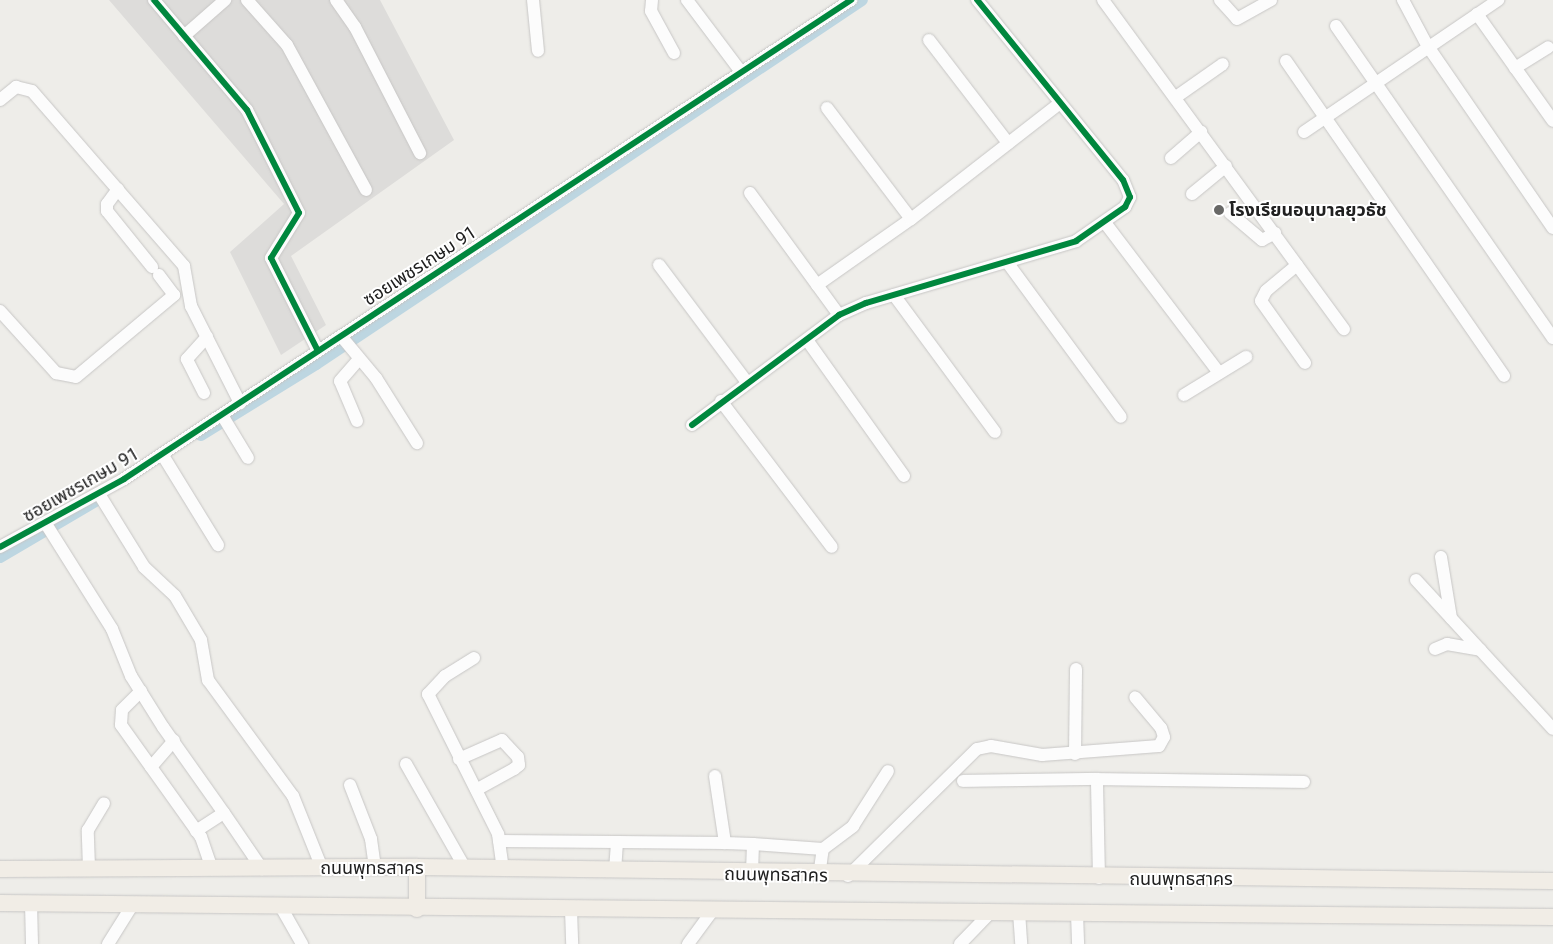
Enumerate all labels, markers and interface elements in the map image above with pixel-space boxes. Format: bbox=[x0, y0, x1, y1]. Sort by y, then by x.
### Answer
place label: โรงเรียนอนุบาลยุวธัช bbox=[1229, 199, 1387, 221]
marker: โรงเรียนอนุบาลยุวธัช bbox=[1213, 204, 1225, 216]
street label: ซอยเพชรเกษม 91 bbox=[359, 221, 481, 311]
street label: ซอยเพชรเกษม 91 bbox=[19, 443, 143, 527]
street label: ถนนพุทธสาคร bbox=[320, 857, 424, 879]
street label: ถนนพุทธสาคร bbox=[724, 863, 828, 887]
street label: ถนนพุทธสาคร bbox=[1129, 868, 1233, 890]

